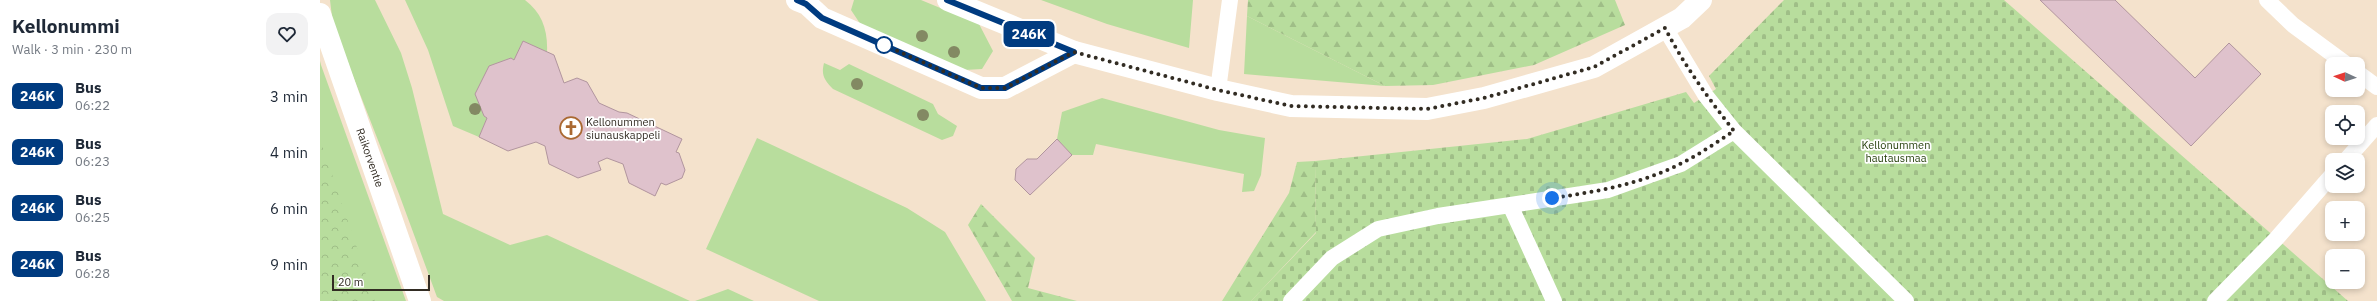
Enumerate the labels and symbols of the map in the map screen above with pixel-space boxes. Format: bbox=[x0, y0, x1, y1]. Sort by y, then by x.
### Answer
line badge: 246K bbox=[1001, 21, 1057, 47]
unlabelled marker bbox=[875, 36, 893, 54]
north arrow bbox=[2325, 57, 2365, 97]
church icon: Kellonummen siunauskappeli bbox=[558, 115, 584, 141]
place label: Kellonummen siunauskappeli bbox=[586, 115, 660, 142]
street label: Raikorventie bbox=[353, 126, 387, 189]
park label: Kellonummen hautausmaa bbox=[1862, 138, 1930, 165]
your location bbox=[1542, 188, 1562, 208]
scale bar bbox=[332, 273, 430, 292]

